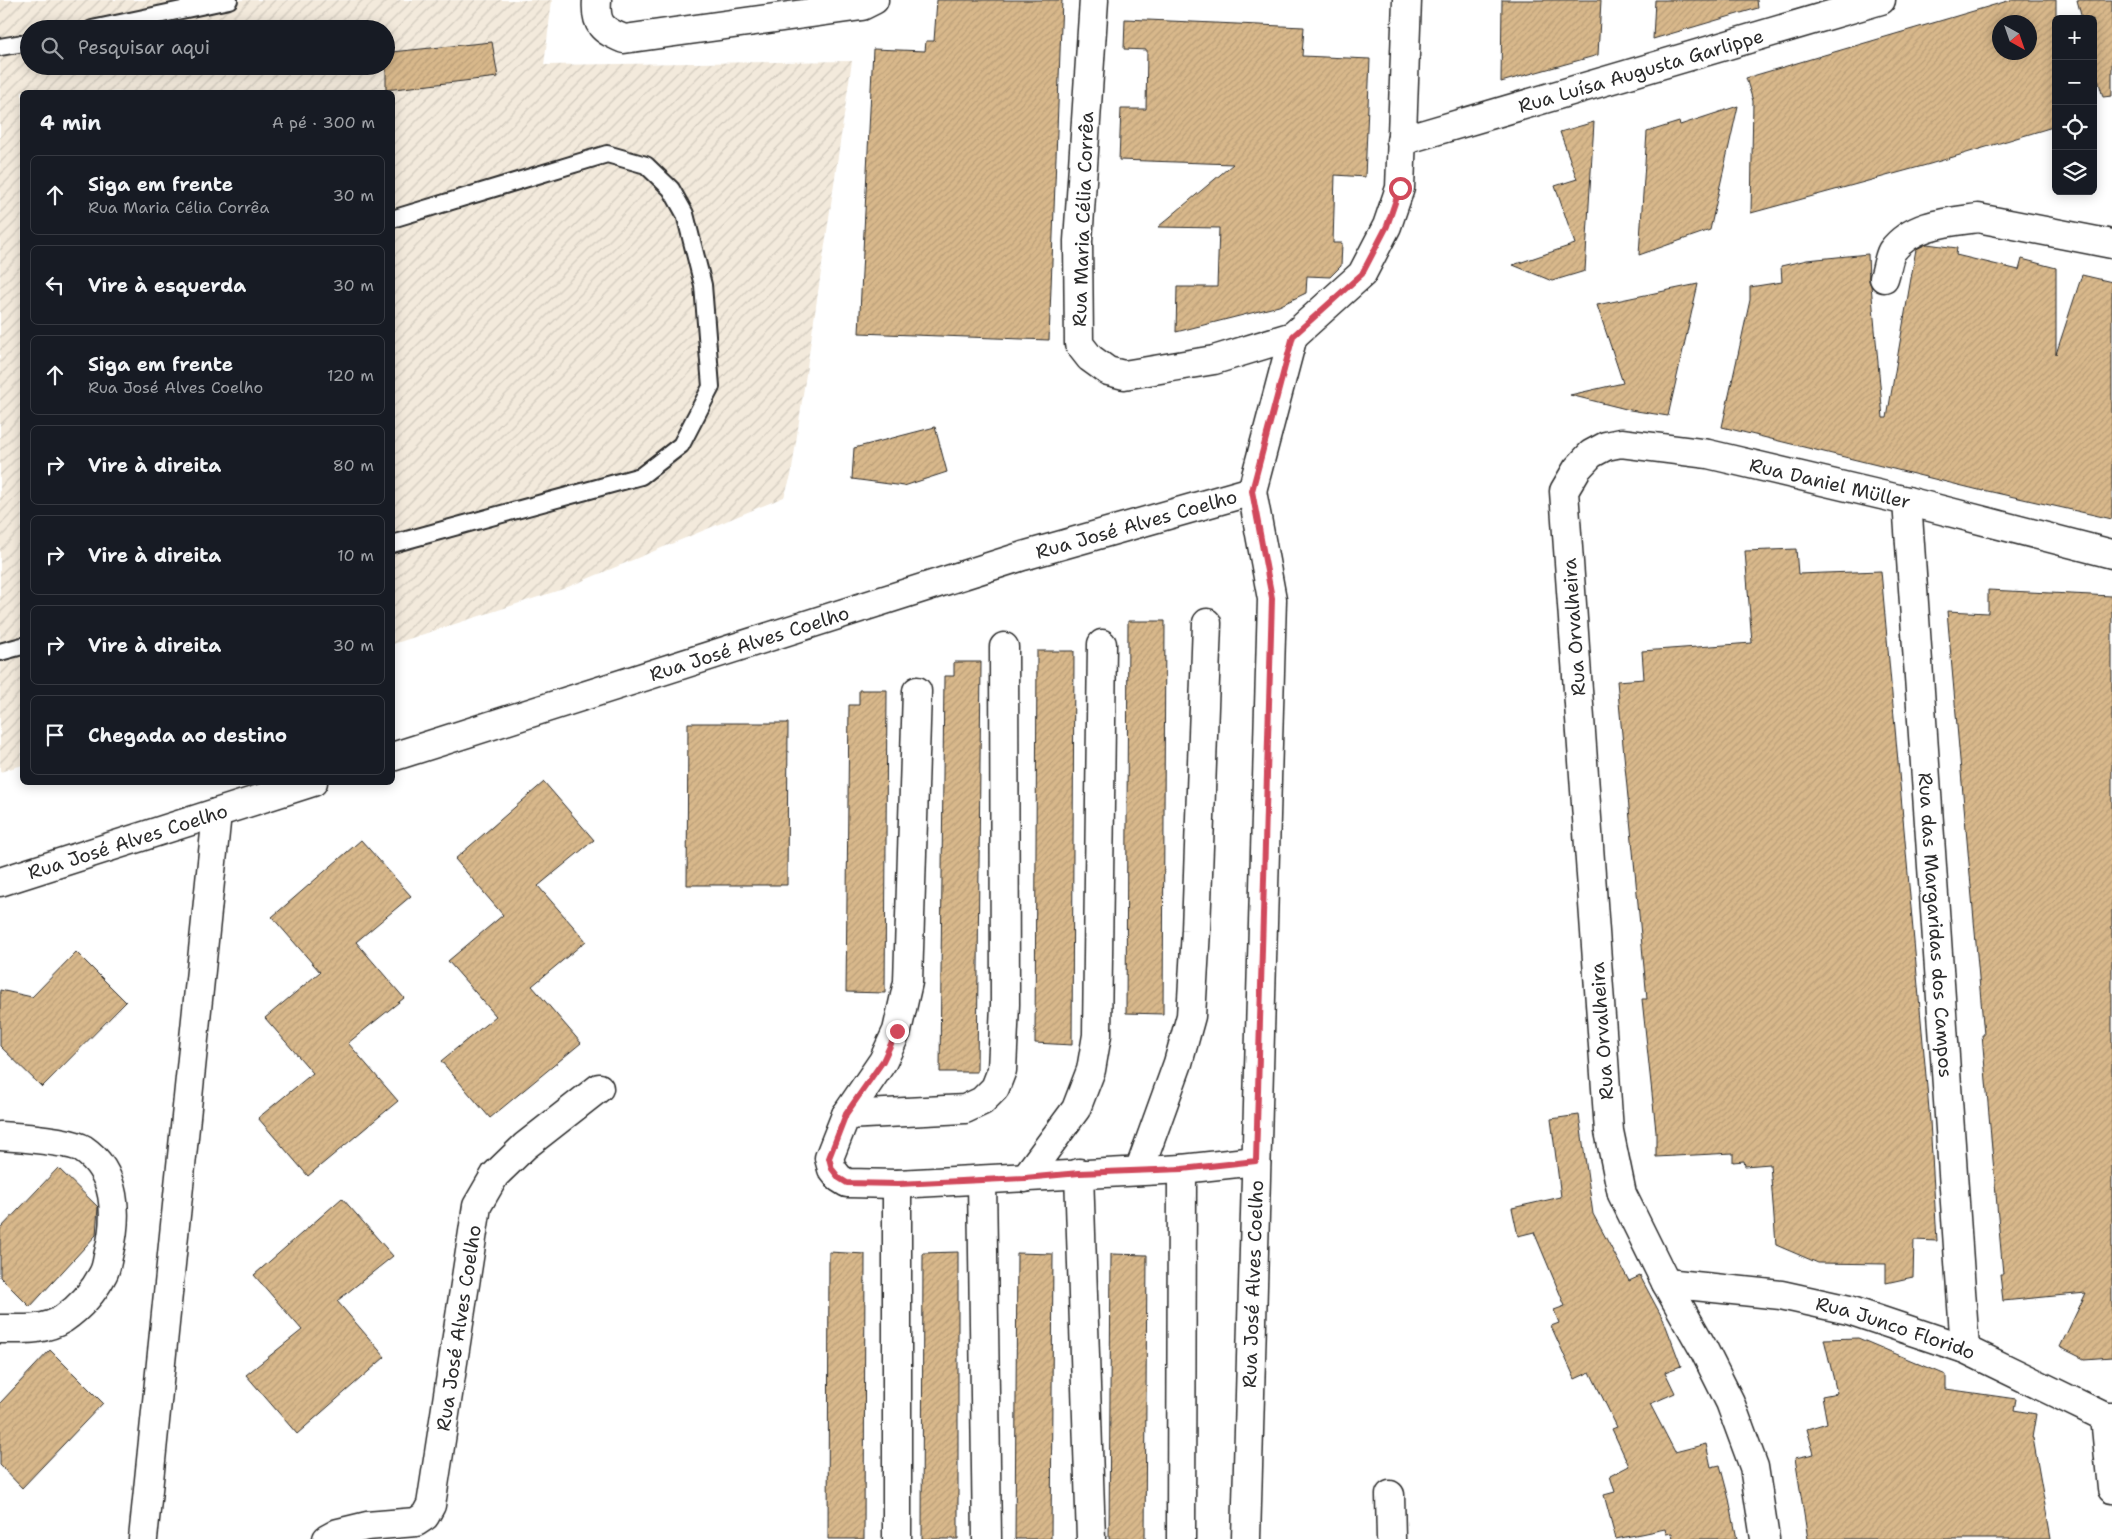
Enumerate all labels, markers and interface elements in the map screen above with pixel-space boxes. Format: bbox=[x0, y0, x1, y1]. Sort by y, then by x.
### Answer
north arrow bbox=[1992, 15, 2037, 60]
map controls bbox=[2052, 15, 2097, 195]
button: + bbox=[2052, 15, 2097, 60]
search box bbox=[20, 20, 395, 75]
street label: Rua Luísa Augusta Garlippe bbox=[1515, 23, 1766, 118]
icon: search bbox=[38, 34, 66, 62]
text: Pesquisar aqui bbox=[78, 35, 210, 60]
button: − bbox=[2052, 60, 2097, 105]
button: locate bbox=[2052, 105, 2097, 150]
text: 4 min bbox=[40, 109, 101, 137]
street label: Rua Maria Célia Corrêa bbox=[1067, 111, 1099, 327]
text: A pé · 300 m bbox=[272, 112, 375, 133]
button: layers bbox=[2052, 150, 2097, 195]
text: Siga em frente bbox=[88, 172, 233, 197]
route start bbox=[1389, 177, 1412, 200]
icon: ahead bbox=[41, 181, 69, 209]
text: 30 m bbox=[333, 185, 374, 206]
text: Rua Maria Célia Corrêa bbox=[88, 197, 269, 218]
icon: left bbox=[41, 271, 69, 299]
text: Vire à esquerda bbox=[88, 273, 246, 298]
text: 30 m bbox=[333, 275, 374, 296]
text: Siga em frente bbox=[88, 352, 233, 377]
icon: ahead bbox=[41, 361, 69, 389]
text: 120 m bbox=[327, 365, 374, 386]
text: Rua José Alves Coelho bbox=[88, 377, 263, 398]
icon: right bbox=[41, 451, 69, 479]
street label: Rua Daniel Müller bbox=[1747, 452, 1913, 514]
text: Vire à direita bbox=[88, 453, 221, 478]
text: 80 m bbox=[333, 455, 374, 476]
street label: Rua José Alves Coelho bbox=[1033, 483, 1240, 564]
icon: right bbox=[41, 541, 69, 569]
text: Vire à direita bbox=[88, 543, 221, 568]
text: 10 m bbox=[337, 545, 374, 566]
street label: Rua Orvalheira bbox=[1557, 557, 1591, 697]
street label: Rua José Alves Coelho bbox=[646, 600, 852, 687]
icon: right bbox=[41, 631, 69, 659]
text: Vire à direita bbox=[88, 633, 221, 658]
text: 30 m bbox=[333, 635, 374, 656]
icon: arrive bbox=[41, 721, 69, 749]
text: Chegada ao destino bbox=[88, 723, 287, 748]
street label: Rua das Margaridas dos Campos bbox=[1913, 772, 1959, 1078]
street label: Rua José Alves Coelho bbox=[25, 798, 231, 885]
street label: Rua Orvalheira bbox=[1585, 961, 1619, 1101]
route end bbox=[886, 1020, 909, 1043]
street label: Rua José Alves Coelho bbox=[1237, 1180, 1269, 1388]
street label: Rua José Alves Coelho bbox=[430, 1223, 486, 1433]
street label: Rua Junco Florido bbox=[1814, 1291, 1980, 1365]

